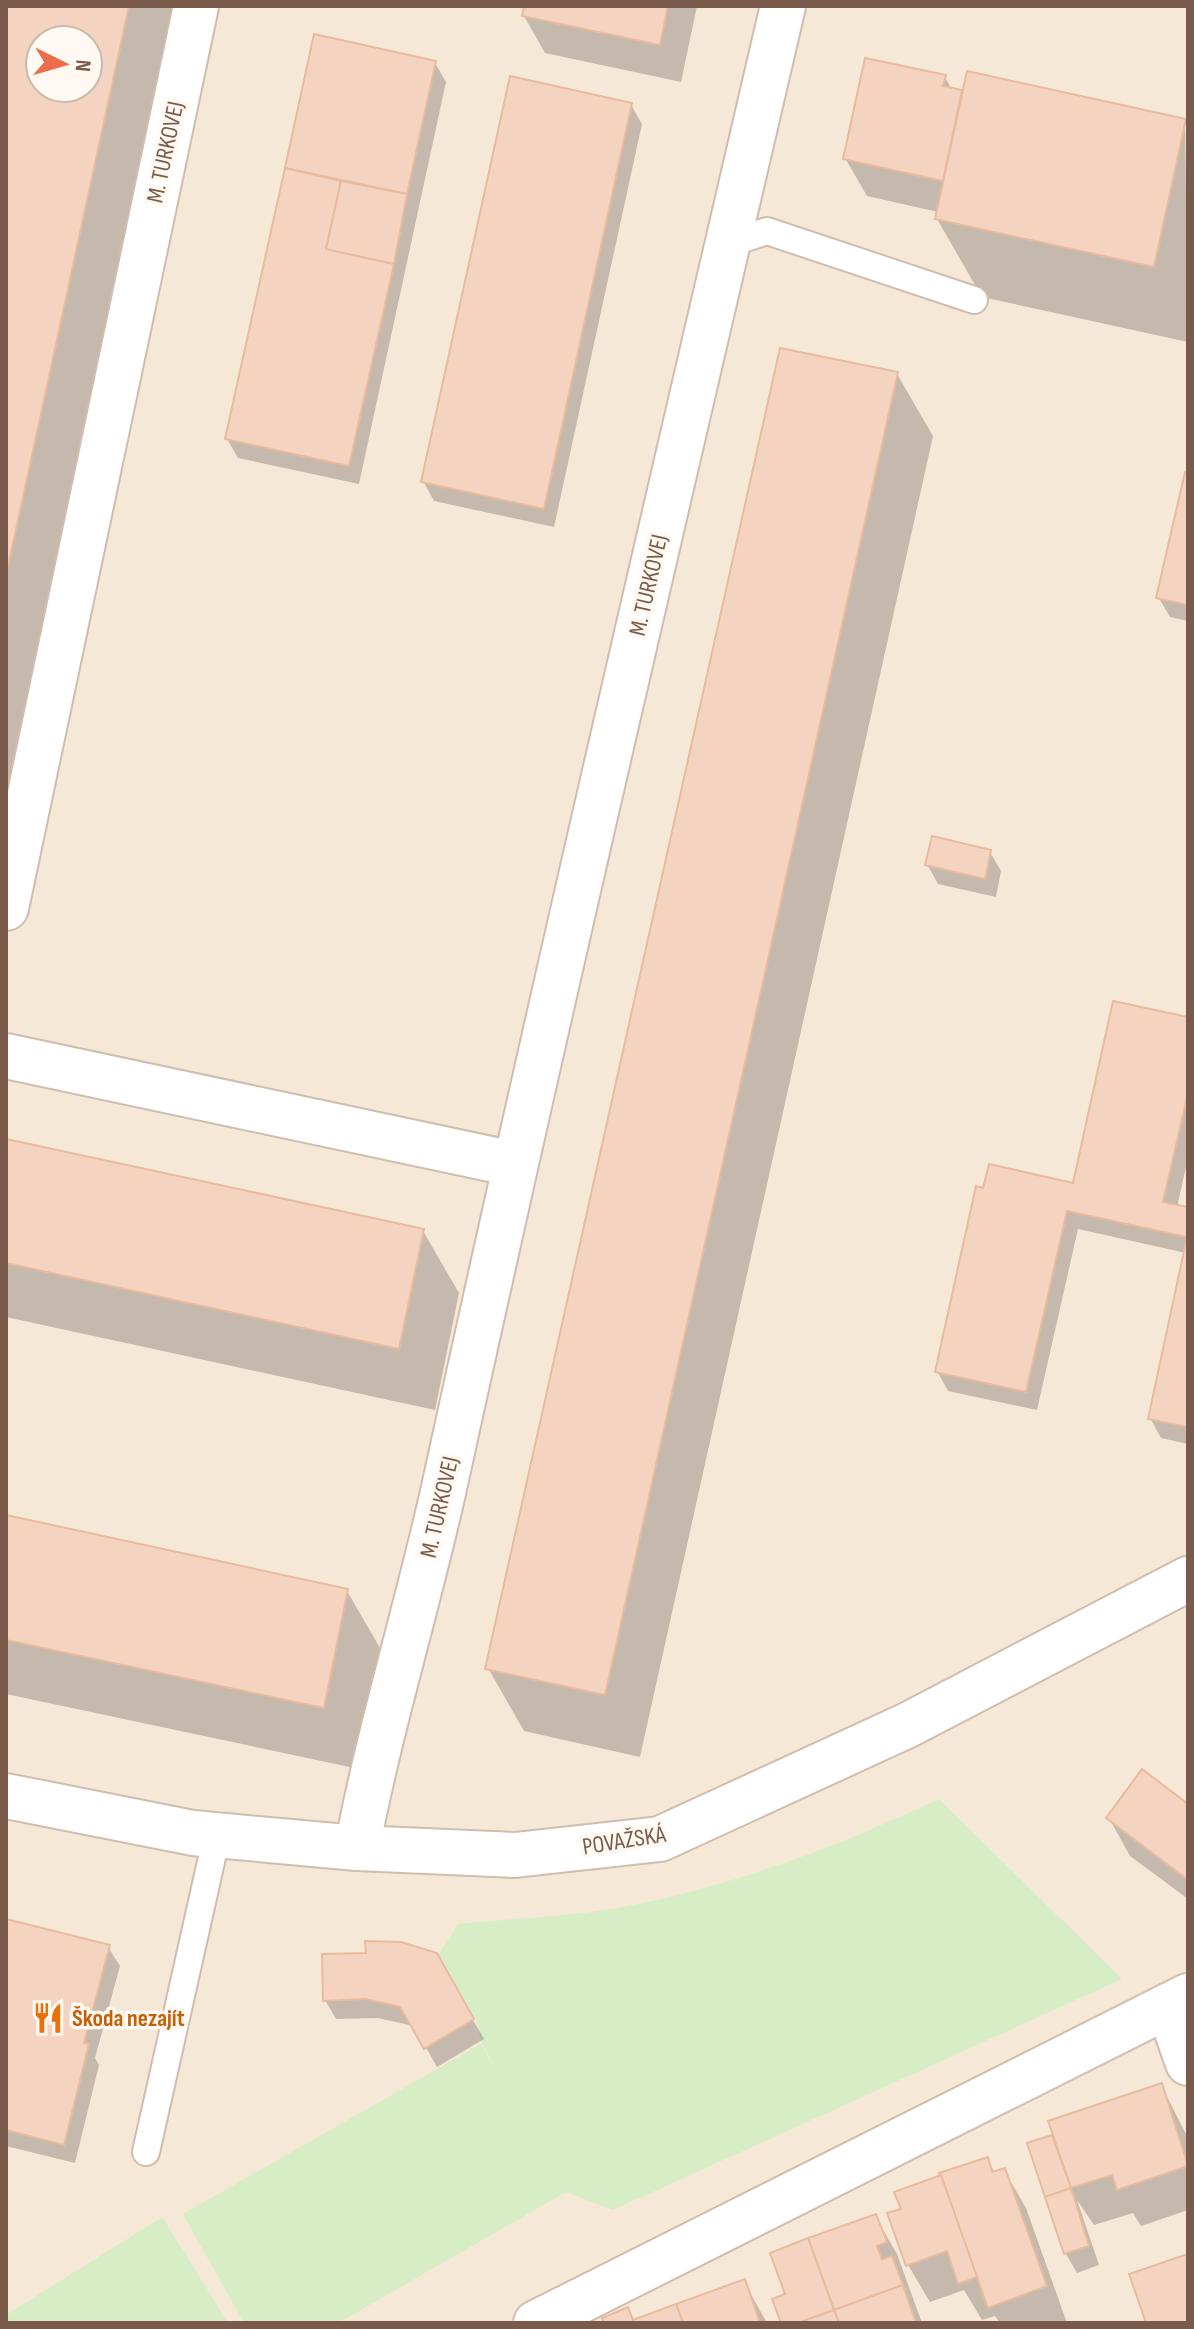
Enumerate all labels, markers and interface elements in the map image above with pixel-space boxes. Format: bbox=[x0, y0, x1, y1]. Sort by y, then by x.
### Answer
north arrow bbox=[24, 24, 104, 104]
text: N bbox=[68, 59, 96, 73]
street label: M. TURKOVEJ bbox=[141, 99, 190, 206]
street label: M. TURKOVEJ bbox=[623, 532, 674, 639]
street label: M. TURKOVEJ bbox=[414, 1454, 465, 1561]
street label: POVAŽSKÁ bbox=[580, 1819, 669, 1861]
restaurant icon: Škoda nezajít bbox=[31, 2001, 65, 2035]
place label: Škoda nezajít bbox=[72, 2004, 185, 2033]

